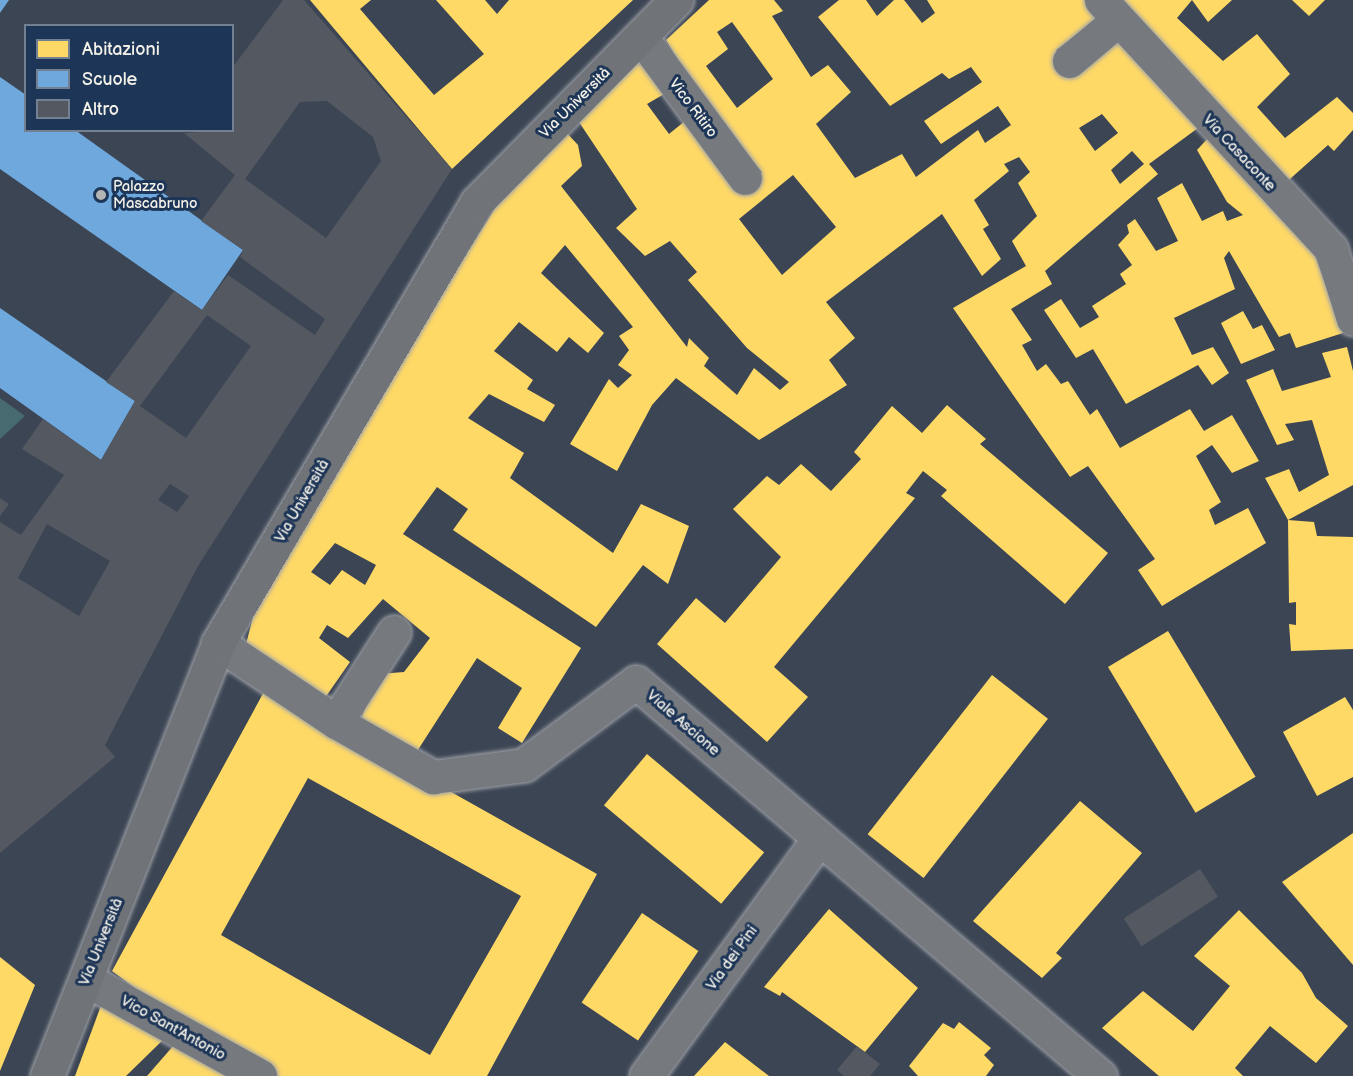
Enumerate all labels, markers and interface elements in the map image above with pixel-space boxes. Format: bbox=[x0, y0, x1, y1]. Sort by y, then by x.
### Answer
legend bbox=[24, 24, 234, 132]
text: Abitazioni bbox=[82, 39, 160, 60]
street label: Via Università bbox=[536, 64, 614, 142]
text: Scuole bbox=[82, 69, 137, 90]
street label: Vico Ritiro bbox=[665, 75, 721, 141]
text: Altro bbox=[82, 99, 119, 120]
street label: Via Casaconte bbox=[1199, 111, 1279, 195]
place label: Palazzo Mascabruno bbox=[113, 177, 198, 212]
marker: Palazzo Mascabruno bbox=[94, 188, 108, 202]
street label: Via Università bbox=[271, 456, 333, 546]
street label: Viale Ascione bbox=[643, 686, 723, 760]
street label: Via Università bbox=[75, 896, 127, 988]
street label: Via dei Pini bbox=[703, 922, 761, 994]
street label: Vico Sant'Antonio bbox=[117, 992, 229, 1064]

